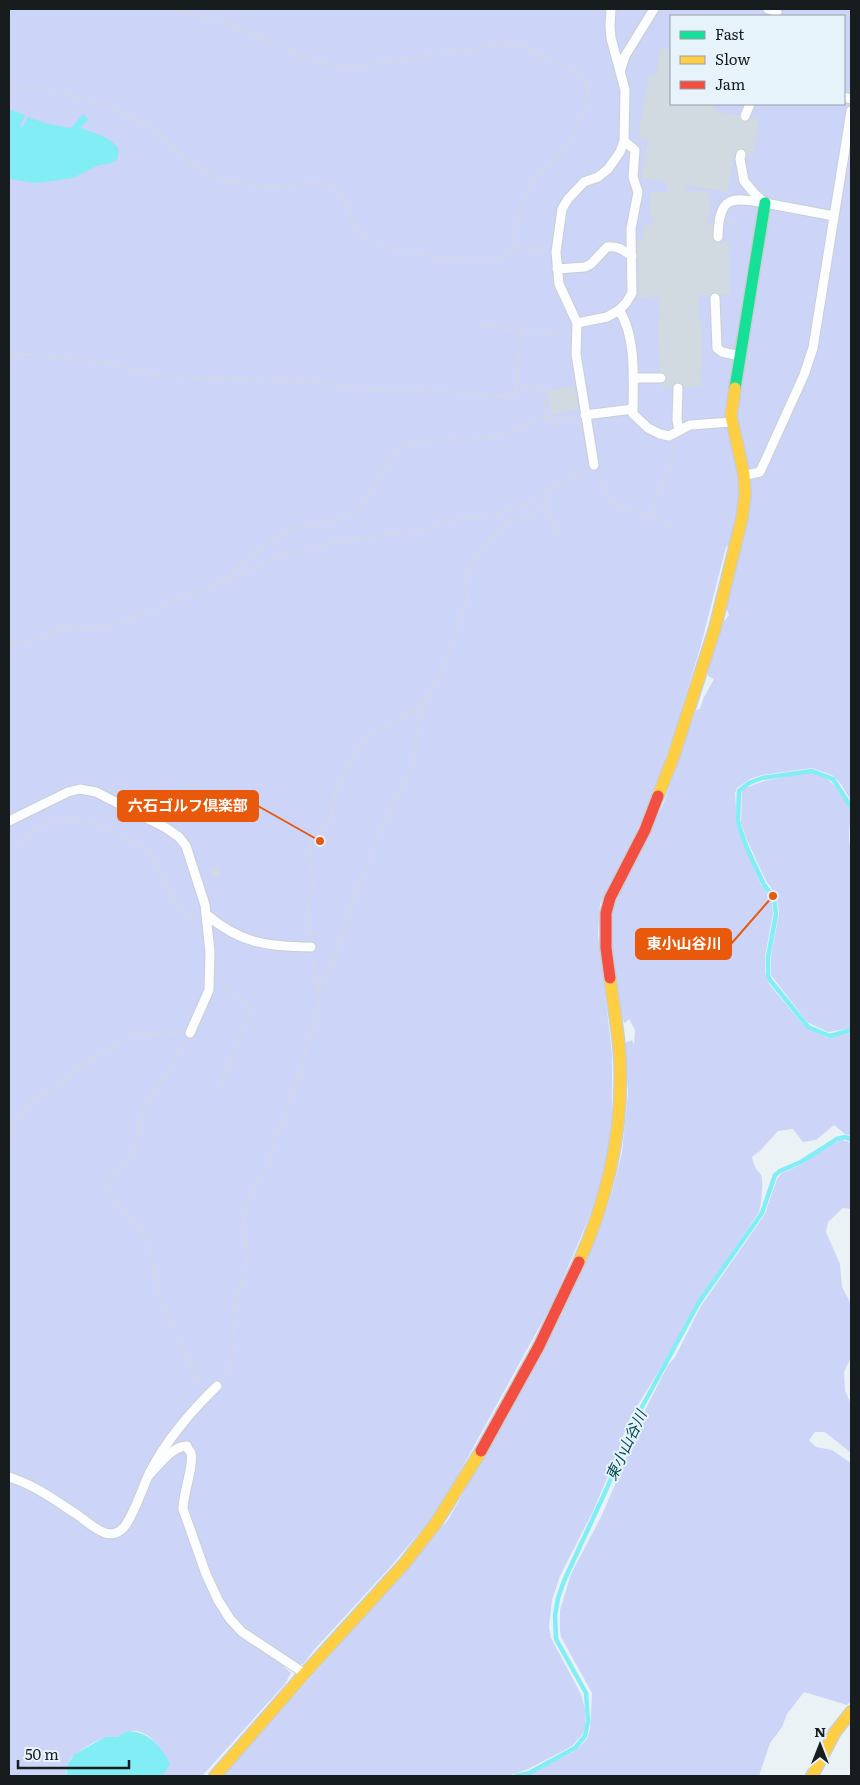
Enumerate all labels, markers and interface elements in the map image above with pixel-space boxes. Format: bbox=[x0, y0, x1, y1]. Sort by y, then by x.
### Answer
legend bbox=[670, 15, 845, 105]
text: Fast bbox=[715, 22, 744, 45]
text: Slow bbox=[715, 47, 750, 70]
text: Jam bbox=[715, 72, 746, 95]
callout: 六石ゴルフ倶楽部 bbox=[118, 791, 258, 821]
text: 六石ゴルフ倶楽部 bbox=[128, 793, 248, 816]
callout: 東小山谷川 bbox=[636, 929, 731, 959]
text: 東小山谷川 bbox=[646, 931, 722, 954]
water label: 東小山谷川 bbox=[599, 1404, 652, 1484]
north arrow bbox=[795, 1720, 845, 1770]
text: N bbox=[814, 1721, 826, 1741]
scale bar bbox=[18, 1738, 129, 1770]
text: 50 m bbox=[25, 1742, 59, 1765]

